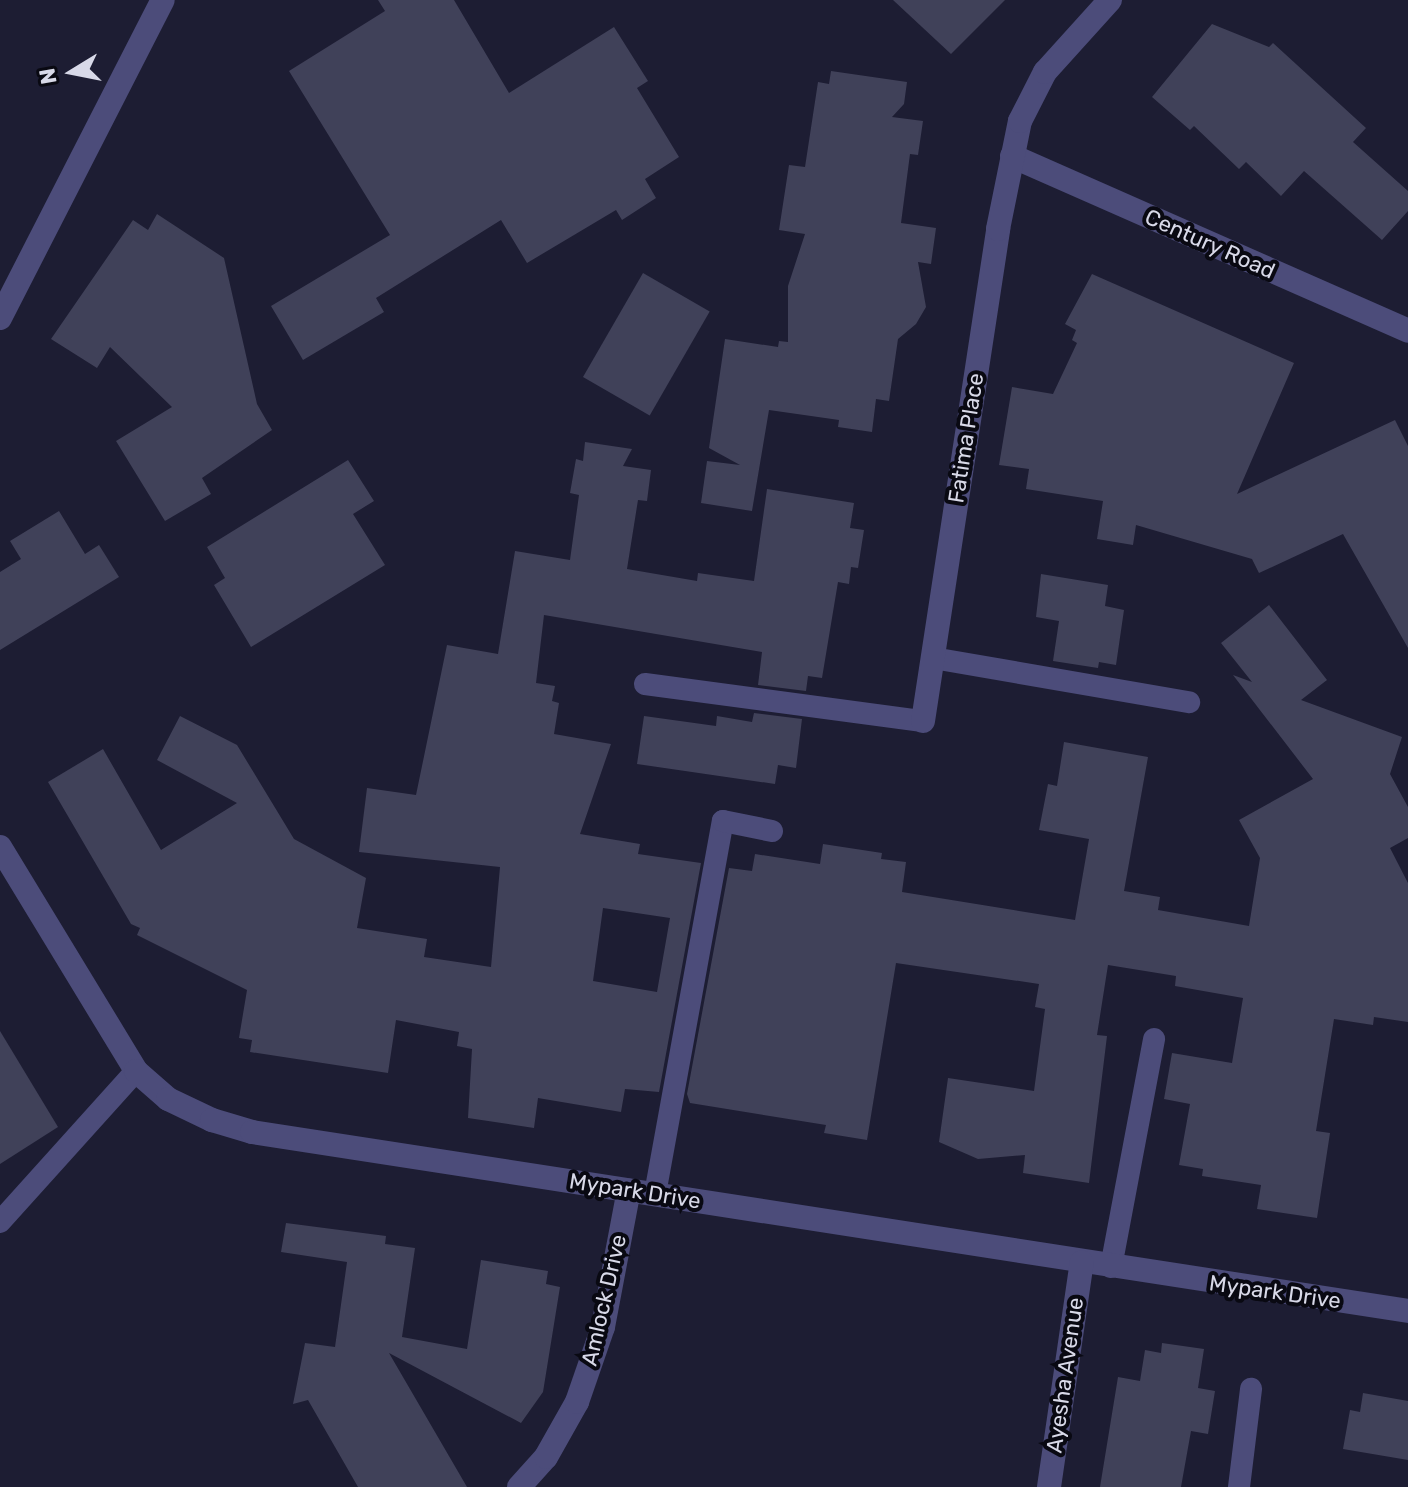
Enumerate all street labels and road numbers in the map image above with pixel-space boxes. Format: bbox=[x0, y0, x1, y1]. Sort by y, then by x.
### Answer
street label: Century Road bbox=[1141, 203, 1279, 285]
street label: Fatima Place bbox=[943, 371, 989, 505]
street label: Mypark Drive bbox=[567, 1168, 703, 1214]
street label: Amlock Drive bbox=[576, 1232, 632, 1368]
street label: Mypark Drive bbox=[1207, 1270, 1343, 1314]
street label: Ayesha Avenue bbox=[1041, 1295, 1089, 1455]

